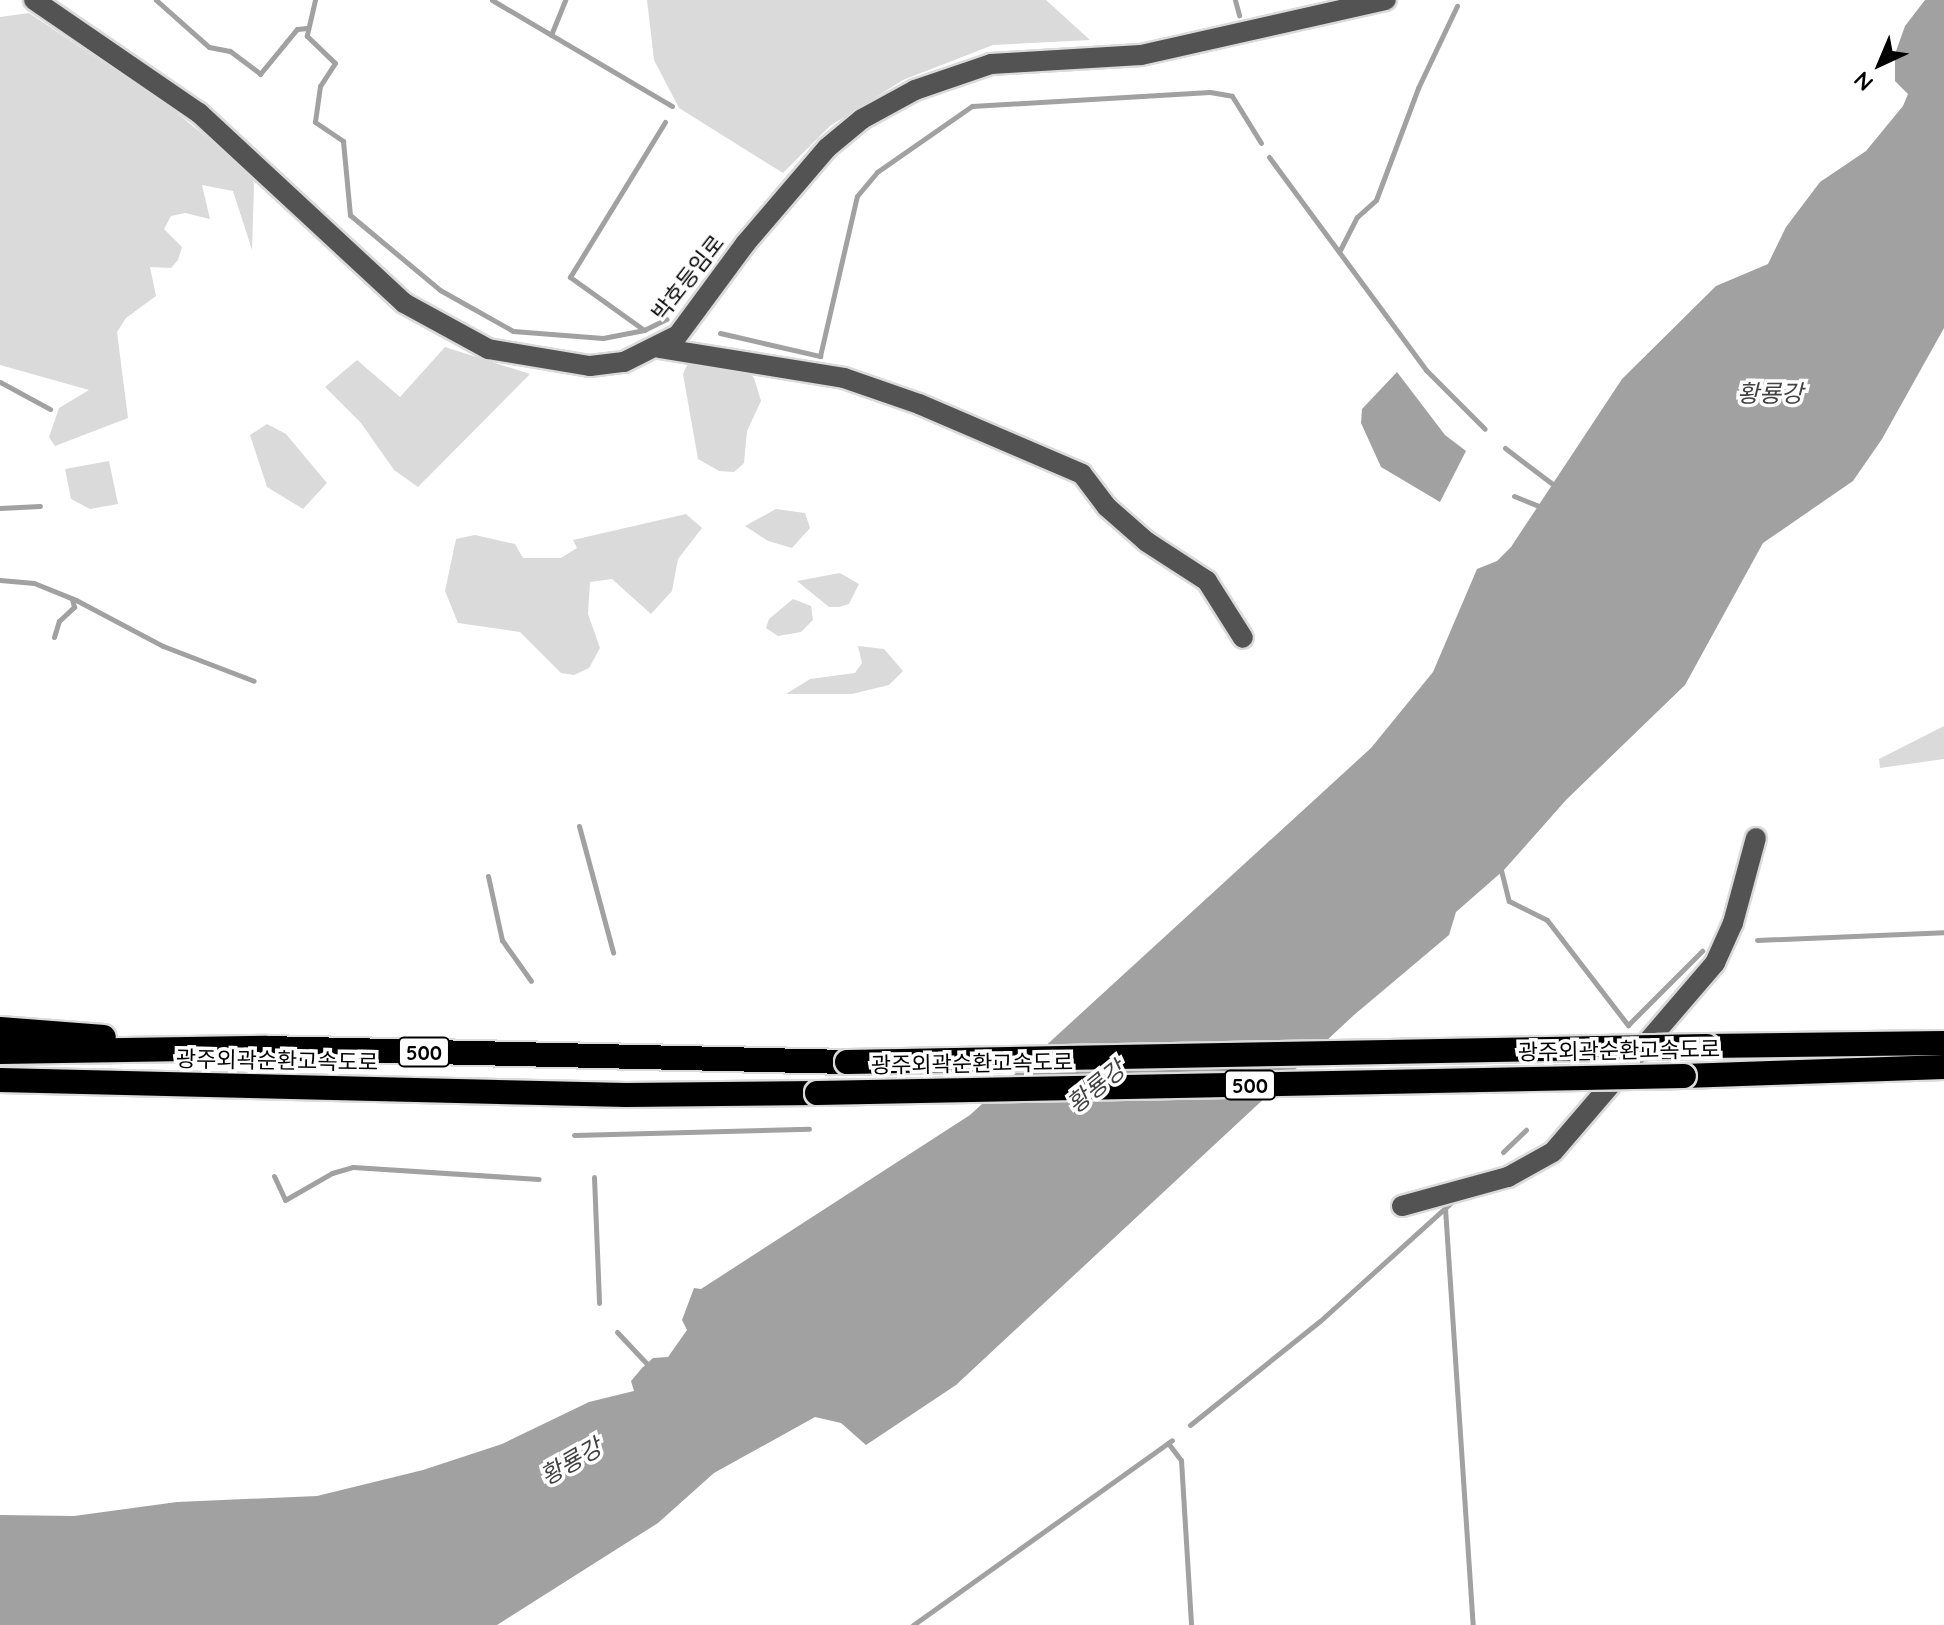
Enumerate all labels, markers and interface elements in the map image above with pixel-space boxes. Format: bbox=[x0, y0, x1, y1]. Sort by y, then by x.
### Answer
north arrow bbox=[1840, 24, 1920, 104]
text: N bbox=[1848, 66, 1879, 97]
street label: 박호등임로 bbox=[646, 230, 730, 326]
water label: 황룡강 bbox=[1737, 380, 1803, 408]
road number: 500 bbox=[396, 1036, 452, 1068]
street label: 광주외곽순환고속도로 bbox=[1518, 1036, 1720, 1066]
street label: 광주외곽순환고속도로 bbox=[176, 1046, 378, 1076]
street label: 광주외곽순환고속도로 bbox=[871, 1049, 1073, 1079]
water label: 황룡강 bbox=[1061, 1055, 1131, 1119]
road number: 500 bbox=[1222, 1069, 1278, 1101]
water label: 황룡강 bbox=[535, 1433, 607, 1491]

